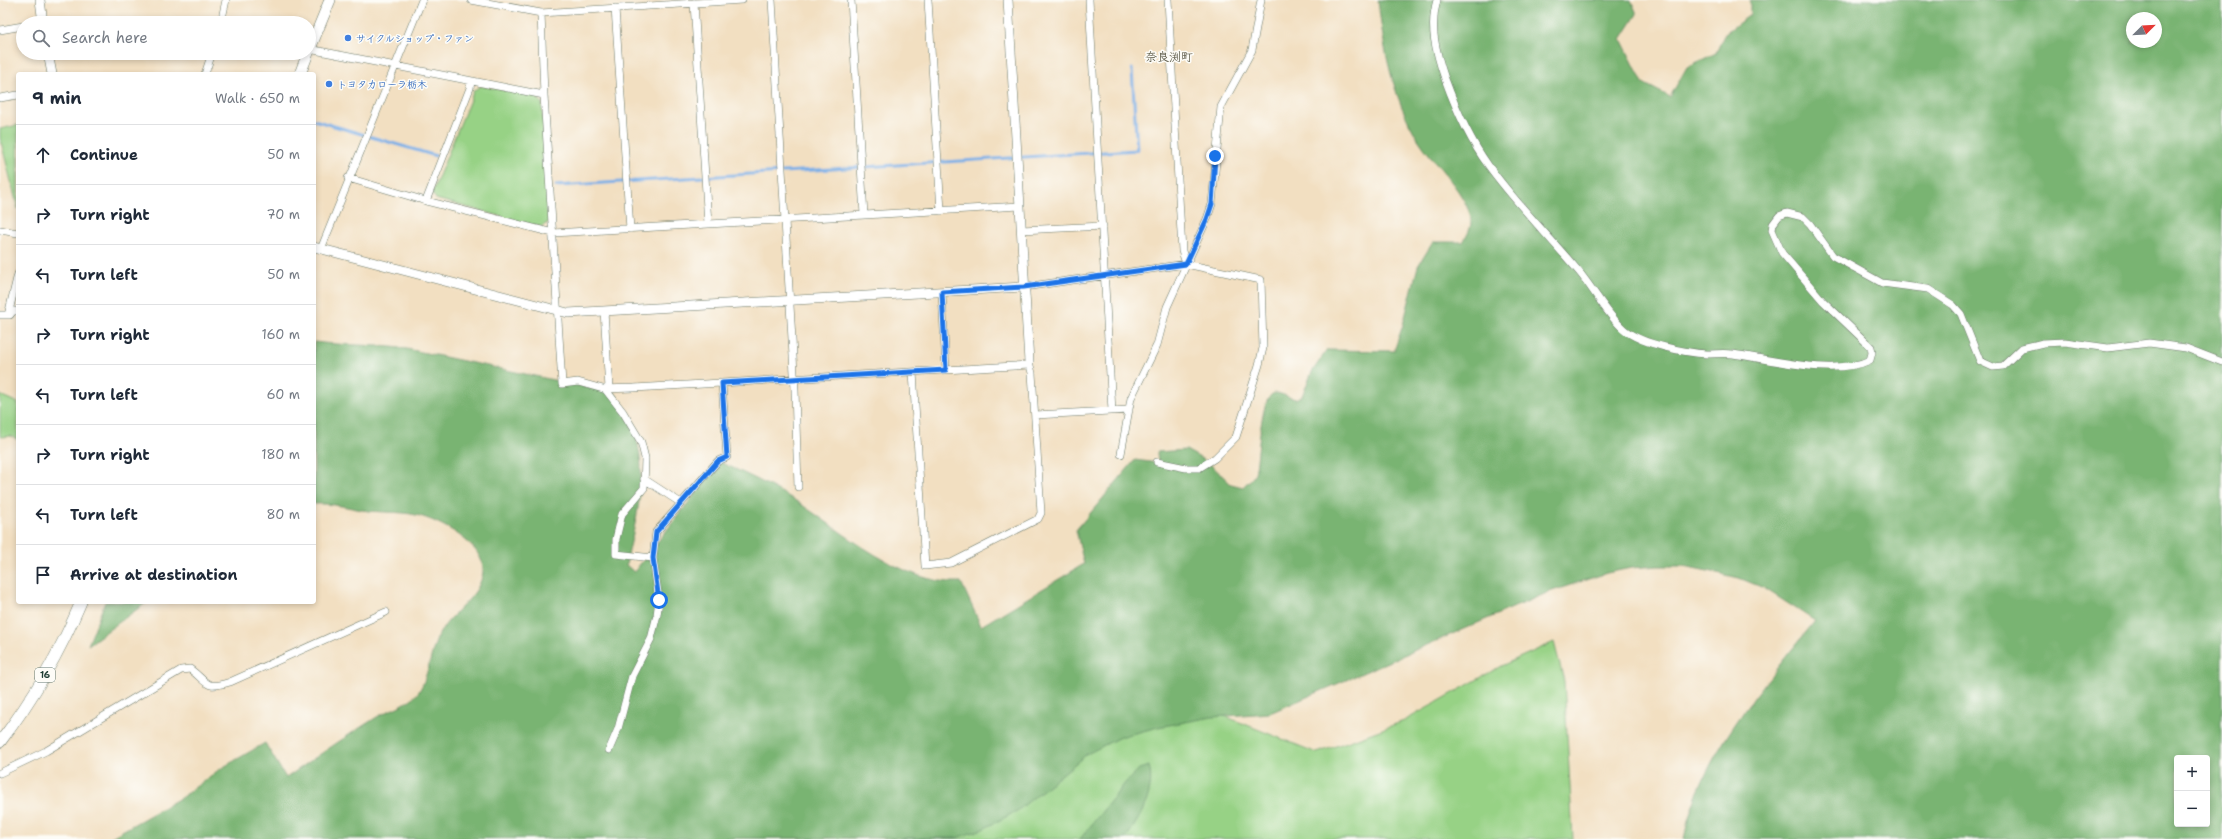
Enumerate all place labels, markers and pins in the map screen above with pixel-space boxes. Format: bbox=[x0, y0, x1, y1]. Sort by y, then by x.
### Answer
place label: サイクルショップ・ファン bbox=[356, 32, 474, 45]
marker: サイクルショップ・ファン bbox=[343, 33, 353, 43]
place label: トヨタカローラ栃木 bbox=[337, 78, 427, 91]
marker: トヨタカローラ栃木 bbox=[324, 79, 334, 89]

